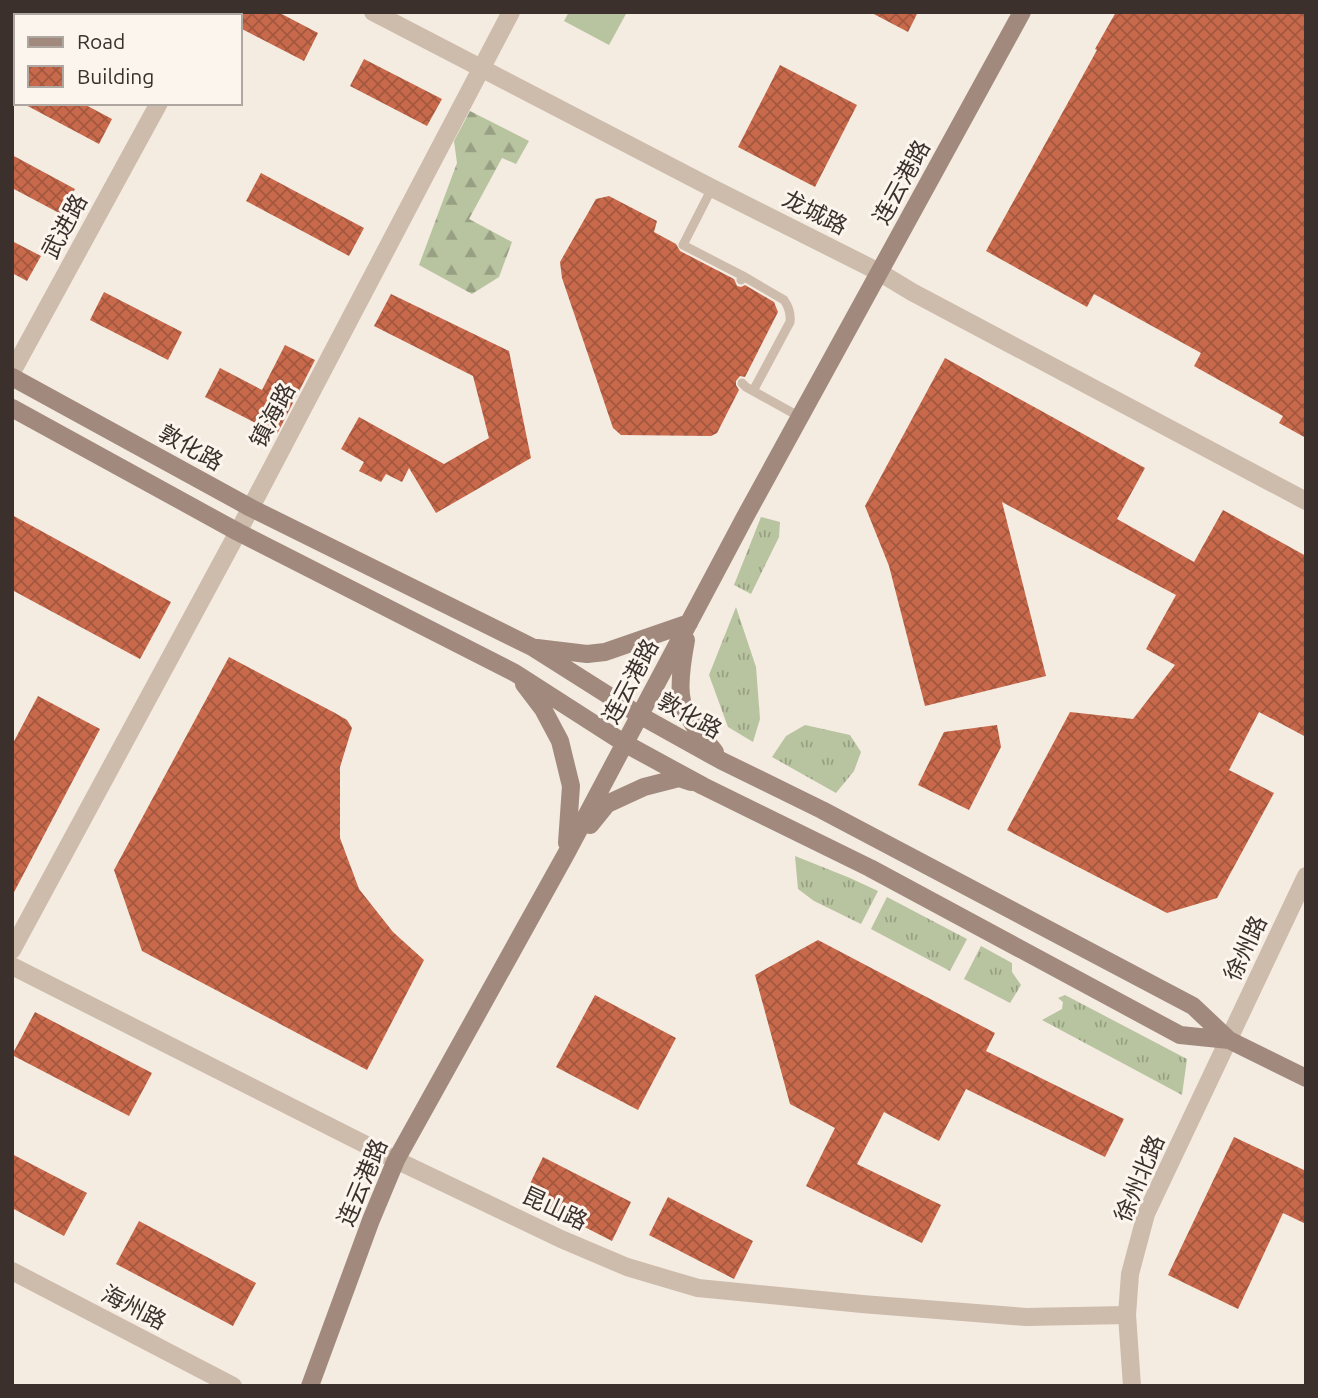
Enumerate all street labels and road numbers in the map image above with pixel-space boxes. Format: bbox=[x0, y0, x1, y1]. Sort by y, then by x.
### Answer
street label: 连云港路 bbox=[868, 136, 934, 228]
street label: 龙城路 bbox=[779, 185, 851, 239]
street label: 武进路 bbox=[37, 190, 91, 262]
street label: 镇海路 bbox=[245, 379, 299, 451]
street label: 敦化路 bbox=[155, 419, 227, 475]
street label: 连云港路 bbox=[597, 635, 663, 727]
street label: 敦化路 bbox=[654, 687, 726, 743]
street label: 徐州路 bbox=[1219, 911, 1271, 985]
street label: 徐州北路 bbox=[1110, 1131, 1168, 1225]
street label: 连云港路 bbox=[333, 1135, 391, 1229]
street label: 昆山路 bbox=[518, 1182, 592, 1234]
street label: 海州路 bbox=[98, 1280, 170, 1334]

